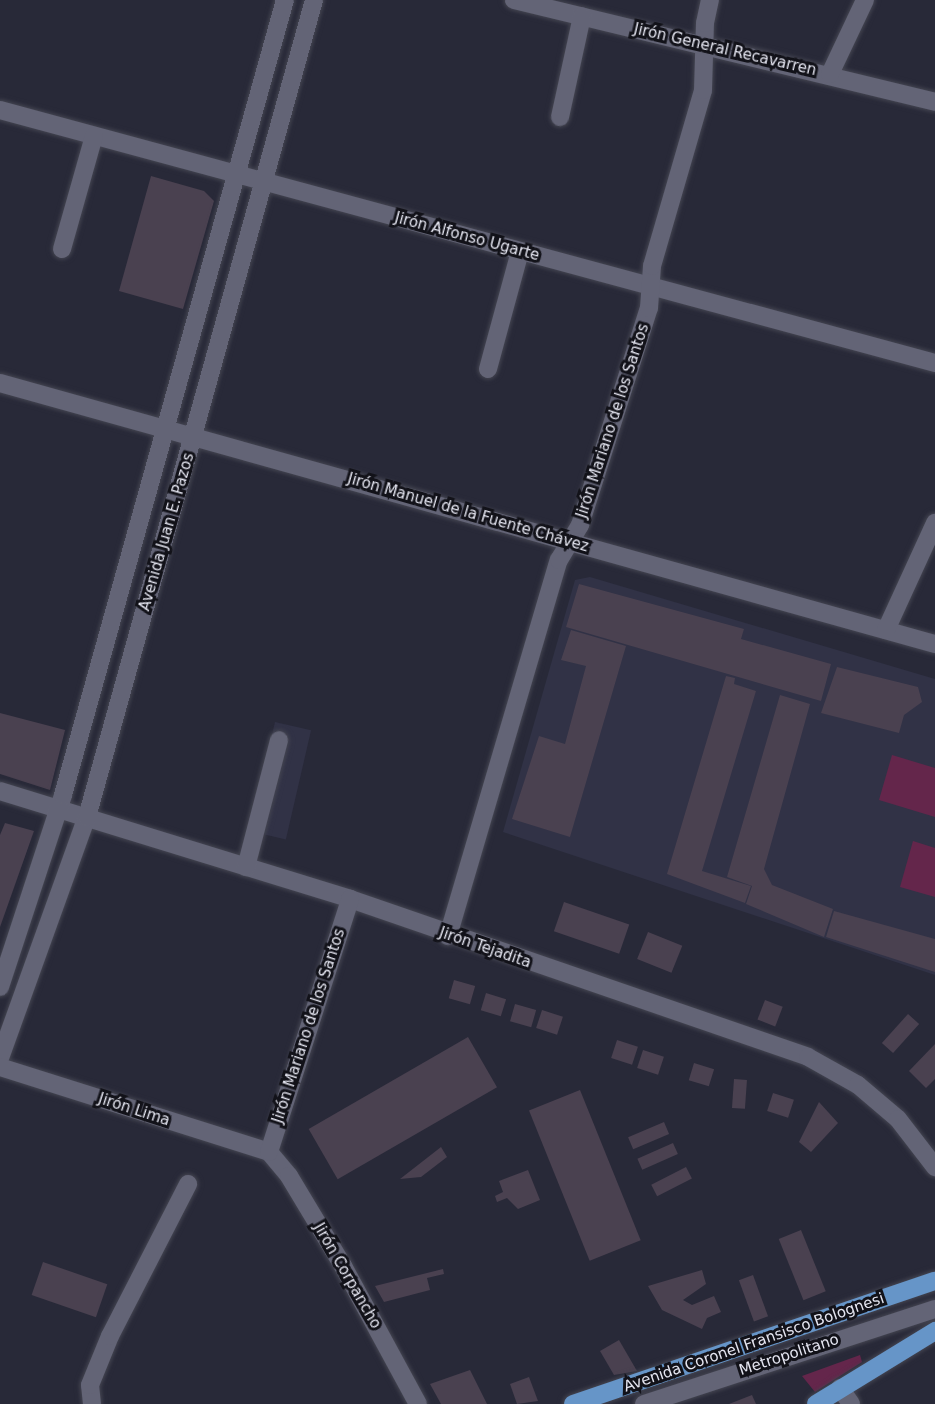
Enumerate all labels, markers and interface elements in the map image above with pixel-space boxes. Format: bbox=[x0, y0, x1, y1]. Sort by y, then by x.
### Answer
street label: Jirón General Recavarren bbox=[632, 20, 818, 80]
street label: Jirón Alfonso Ugarte bbox=[393, 209, 541, 265]
street label: Jirón Mariano de los Santos bbox=[573, 321, 653, 521]
street label: Avenida Juan E. Pazos bbox=[136, 451, 198, 613]
street label: Jirón Manuel de la Fuente Chávez bbox=[345, 470, 591, 556]
street label: Jirón Tejadita bbox=[437, 924, 533, 972]
street label: Jirón Mariano de los Santos bbox=[269, 926, 349, 1126]
street label: Jirón Lima bbox=[96, 1090, 172, 1130]
street label: Jirón Corpancho bbox=[309, 1220, 385, 1332]
street label: Avenida Coronel Fransisco Bolognesi bbox=[621, 1290, 887, 1396]
street label: Metropolitano bbox=[737, 1330, 841, 1380]

